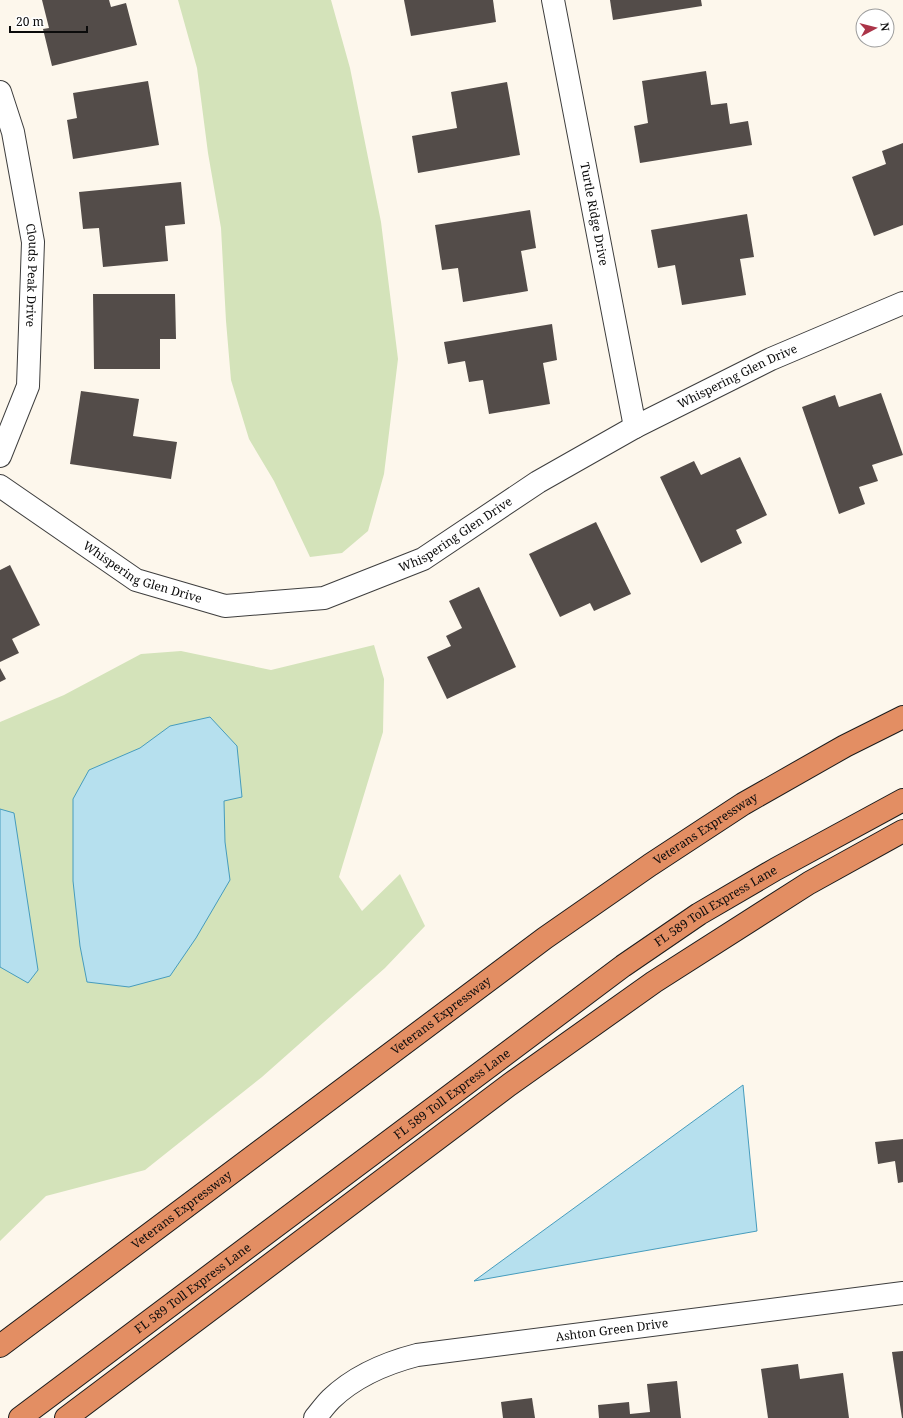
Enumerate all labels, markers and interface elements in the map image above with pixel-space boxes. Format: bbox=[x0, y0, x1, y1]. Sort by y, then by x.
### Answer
scale bar bbox=[10, 8, 87, 34]
north arrow bbox=[855, 8, 895, 48]
text: 20 m bbox=[16, 13, 44, 30]
text: N bbox=[877, 22, 893, 32]
street label: Turtle Ridge Drive bbox=[576, 161, 613, 267]
street label: Clouds Peak Drive bbox=[22, 222, 42, 327]
street label: Whispering Glen Drive bbox=[674, 340, 800, 412]
street label: Whispering Glen Drive bbox=[396, 493, 515, 576]
street label: Whispering Glen Drive bbox=[80, 537, 204, 607]
street label: Veterans Expressway bbox=[650, 788, 761, 869]
street label: FL 589 Toll Express Lane bbox=[651, 861, 780, 950]
street label: Veterans Expressway bbox=[387, 972, 495, 1059]
street label: FL 589 Toll Express Lane bbox=[390, 1044, 514, 1143]
street label: Veterans Expressway bbox=[128, 1166, 235, 1253]
street label: FL 589 Toll Express Lane bbox=[131, 1239, 254, 1337]
street label: Ashton Green Drive bbox=[555, 1314, 669, 1345]

